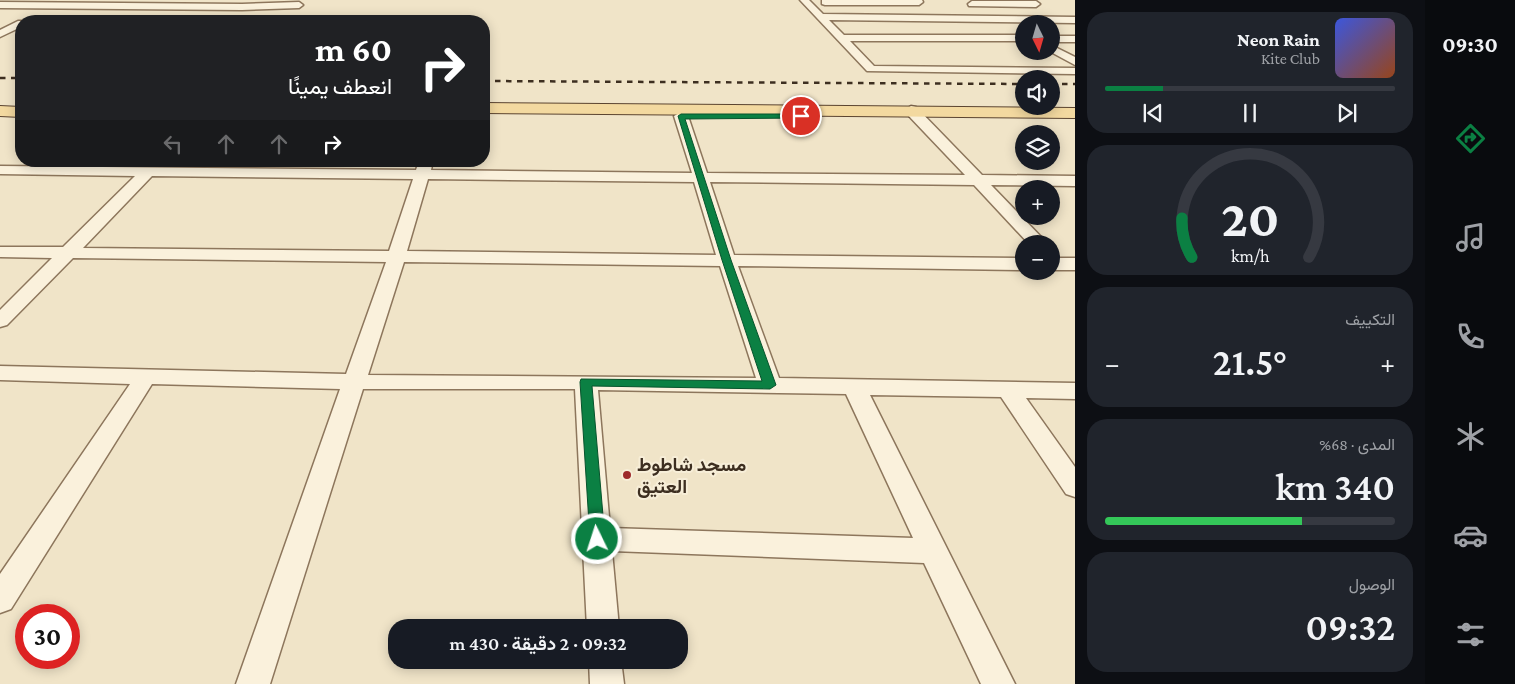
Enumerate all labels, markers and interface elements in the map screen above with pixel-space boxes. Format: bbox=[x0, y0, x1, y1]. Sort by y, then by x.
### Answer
north arrow bbox=[1015, 15, 1060, 60]
map controls bbox=[1015, 15, 1060, 280]
text: Neon Rain bbox=[1237, 29, 1320, 50]
text: 60 m bbox=[315, 30, 392, 69]
text: 09:30 bbox=[1442, 32, 1498, 57]
icon: right bbox=[410, 35, 475, 100]
text: Kite Club bbox=[1261, 50, 1320, 67]
button: sound bbox=[1015, 70, 1060, 115]
text: انعطف يمينًا bbox=[288, 74, 392, 99]
pin bbox=[780, 95, 822, 137]
icon: previous bbox=[1139, 99, 1167, 127]
icon: pause bbox=[1236, 99, 1264, 127]
icon: next bbox=[1333, 99, 1361, 127]
icon: arrive bbox=[787, 102, 815, 130]
icon: directions bbox=[1453, 121, 1488, 156]
button: layers bbox=[1015, 125, 1060, 170]
icon: left bbox=[159, 130, 187, 158]
icon: ahead bbox=[212, 130, 240, 158]
icon: ahead bbox=[265, 130, 293, 158]
icon: right bbox=[318, 130, 346, 158]
button: + bbox=[1015, 180, 1060, 225]
text: 20 bbox=[1221, 189, 1279, 247]
icon: music bbox=[1453, 220, 1488, 255]
button: − bbox=[1015, 235, 1060, 280]
text: km/h bbox=[1231, 246, 1270, 266]
text: التكييف bbox=[1345, 311, 1395, 328]
icon: phone bbox=[1453, 319, 1488, 354]
text: 21.5° bbox=[1213, 341, 1287, 383]
text: − bbox=[1105, 348, 1120, 379]
text: + bbox=[1380, 348, 1395, 379]
icon: climate bbox=[1453, 419, 1488, 454]
text: المدى · 68% bbox=[1319, 436, 1395, 453]
place label: مسجد شاطوط العتيق bbox=[637, 454, 746, 498]
text: 340 km bbox=[1276, 466, 1395, 508]
marker: مسجد شاطوط العتيق bbox=[621, 469, 633, 481]
position arrow bbox=[570, 512, 622, 564]
icon: car bbox=[1453, 518, 1488, 553]
text: الوصول bbox=[1349, 576, 1395, 593]
speed limit sign: 30 bbox=[15, 604, 80, 669]
text: 09:32 bbox=[1306, 606, 1395, 648]
icon: filters bbox=[1453, 617, 1488, 652]
text: 09:32 · 2 دقيقة · 430 m bbox=[450, 633, 626, 654]

